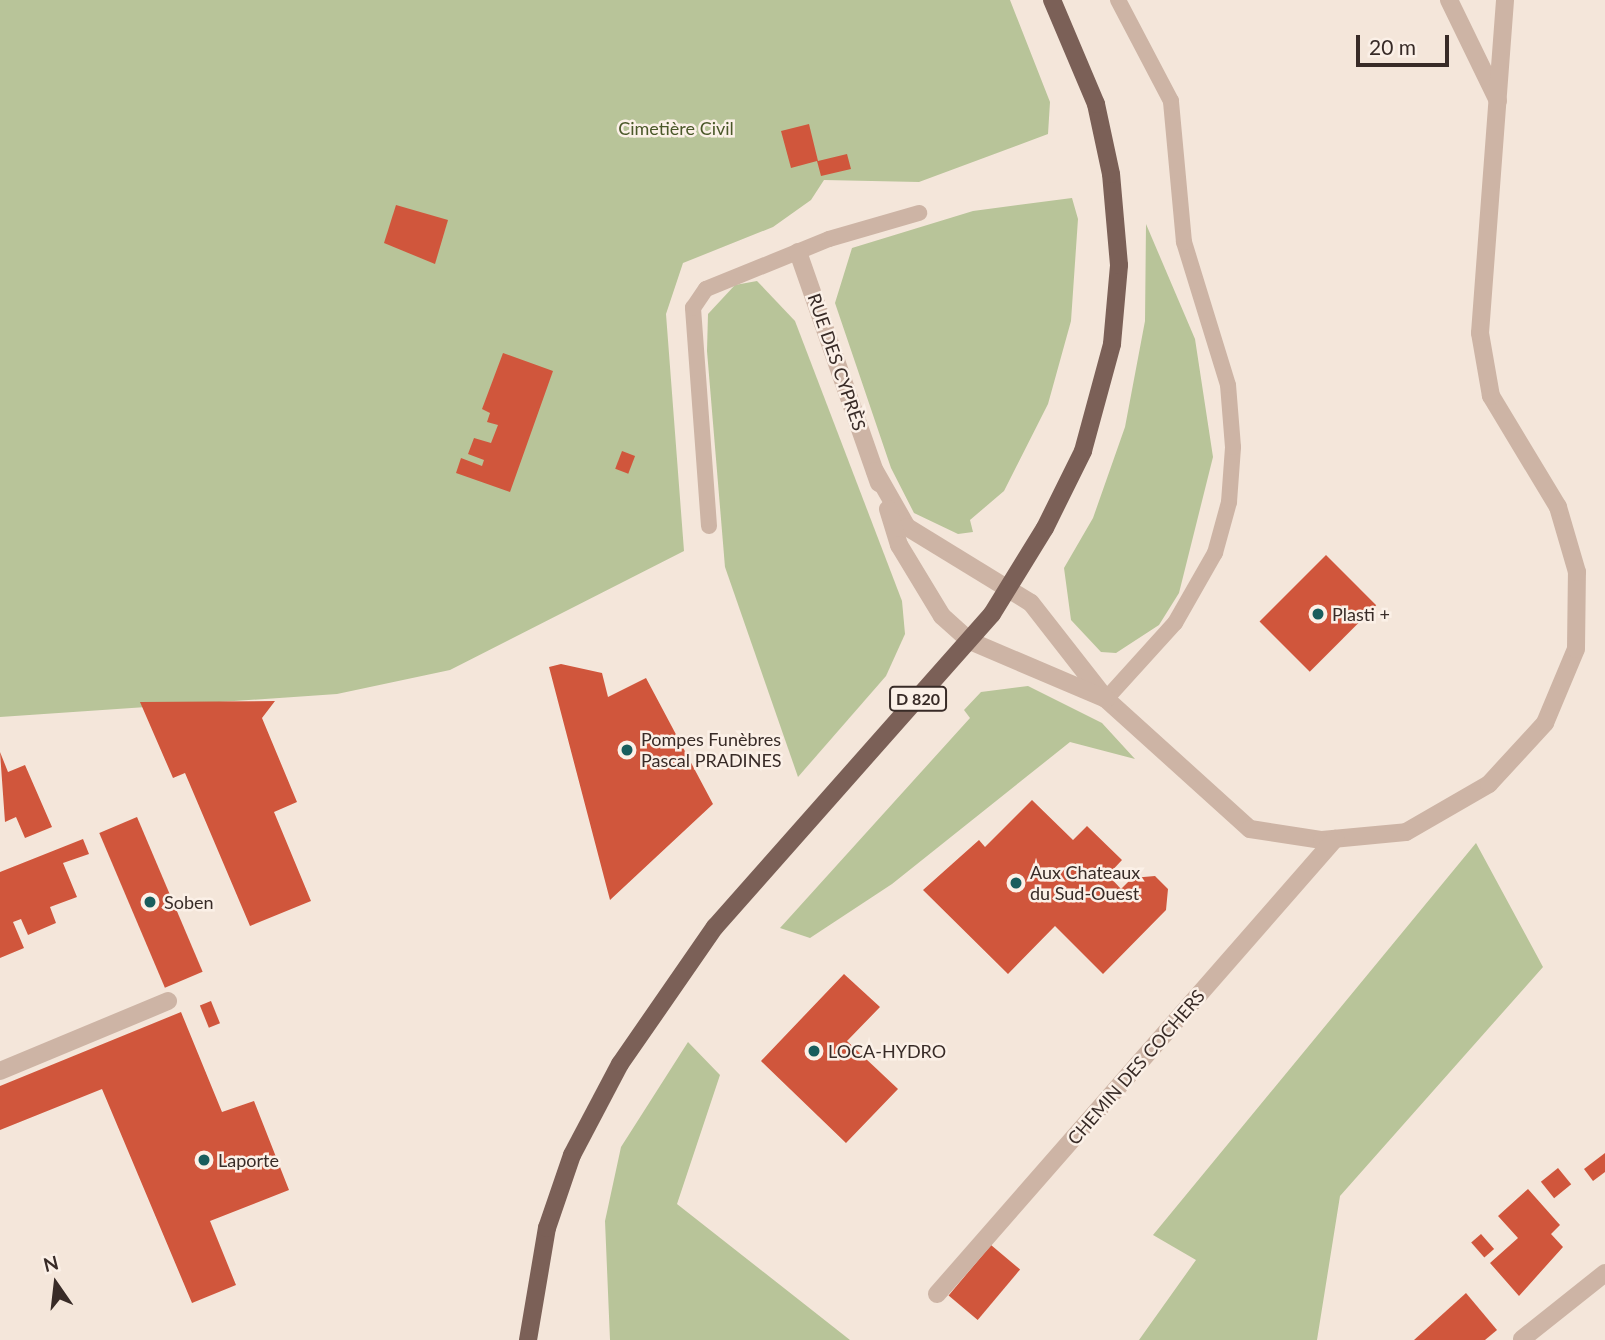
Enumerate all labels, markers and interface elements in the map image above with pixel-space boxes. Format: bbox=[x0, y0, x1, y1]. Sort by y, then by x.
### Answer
scale bar bbox=[1360, 21, 1453, 65]
text: 20 m bbox=[1369, 34, 1416, 59]
park label: Cimetière Civil bbox=[618, 117, 734, 139]
street label: RUE DES CYPRÈS bbox=[803, 291, 871, 433]
place label: Plasti + bbox=[1332, 603, 1390, 625]
marker: Plasti + bbox=[1310, 606, 1326, 622]
road number: D 820 bbox=[888, 686, 948, 712]
place label: Pompes Funèbres Pascal PRADINES bbox=[641, 729, 782, 772]
marker: Pompes Funèbres Pascal PRADINES bbox=[619, 742, 635, 758]
place label: Aux Chateaux du Sud-Ouest bbox=[1030, 862, 1140, 904]
marker: Aux Chateaux du Sud-Ouest bbox=[1008, 875, 1024, 891]
place label: Soben bbox=[164, 891, 214, 913]
marker: Soben bbox=[142, 894, 158, 910]
street label: CHEMIN DES COCHERS bbox=[1063, 985, 1209, 1149]
place label: LOCA-HYDRO bbox=[828, 1040, 946, 1062]
marker: LOCA-HYDRO bbox=[806, 1043, 822, 1059]
place label: Laporte bbox=[218, 1149, 279, 1171]
marker: Laporte bbox=[196, 1152, 212, 1168]
north arrow bbox=[21, 1249, 91, 1319]
text: N bbox=[41, 1250, 61, 1276]

